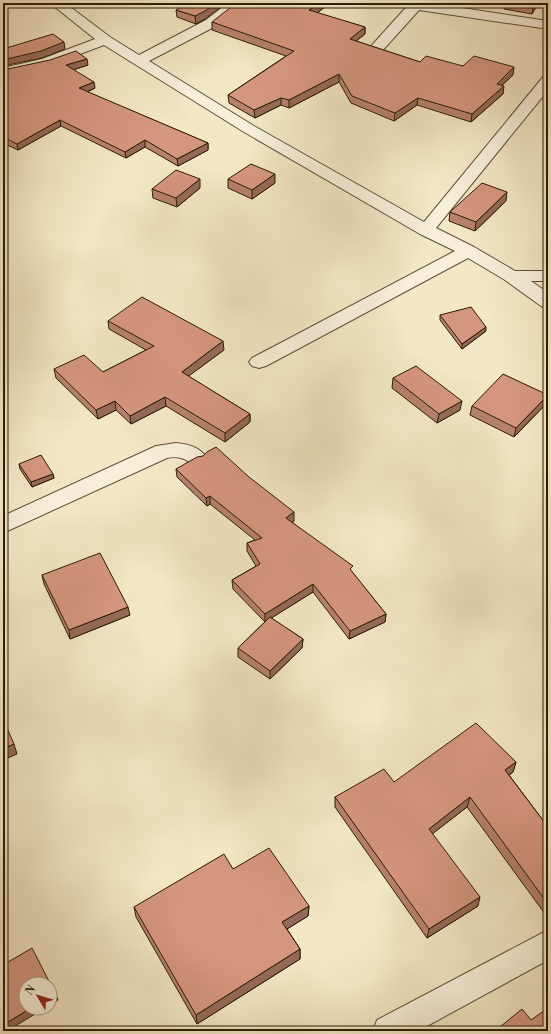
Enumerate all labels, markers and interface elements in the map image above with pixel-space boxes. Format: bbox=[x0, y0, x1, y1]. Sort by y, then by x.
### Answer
north arrow bbox=[18, 976, 58, 1016]
text: N bbox=[23, 982, 39, 998]

